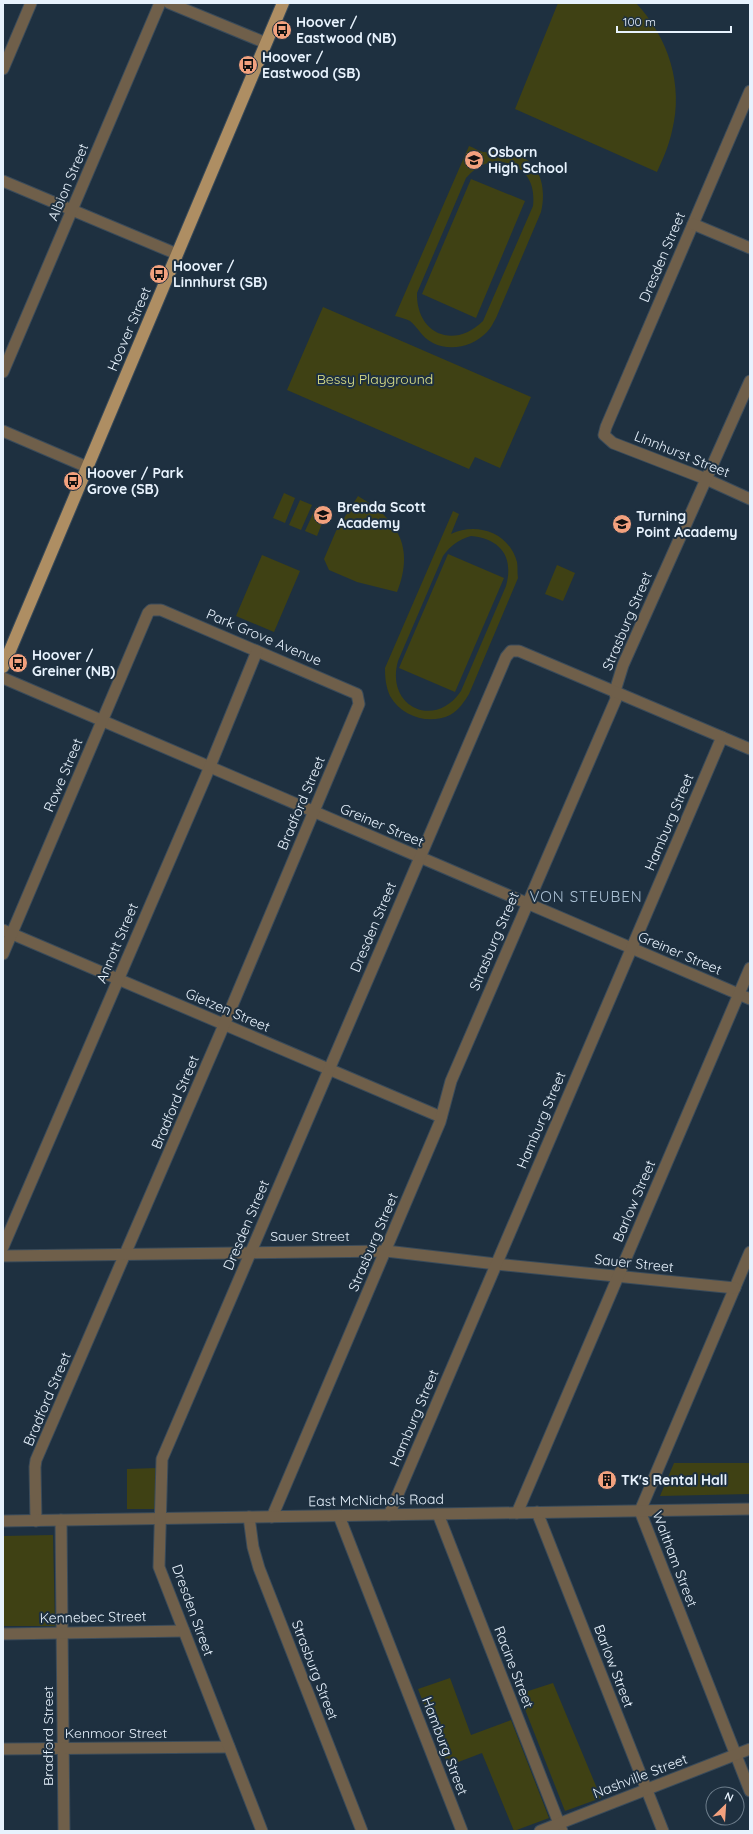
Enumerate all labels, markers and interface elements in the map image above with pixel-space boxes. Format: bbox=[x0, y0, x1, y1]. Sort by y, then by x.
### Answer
scale bar bbox=[617, 8, 731, 34]
place label: Hoover / Eastwood (NB) bbox=[296, 13, 396, 47]
text: 100 m bbox=[623, 14, 656, 29]
bus stop icon: Hoover / Eastwood (NB) bbox=[271, 19, 293, 41]
place label: Hoover / Eastwood (SB) bbox=[262, 48, 360, 82]
bus stop icon: Hoover / Eastwood (SB) bbox=[237, 54, 259, 76]
street label: Albion Street bbox=[44, 140, 92, 223]
place label: Osborn High School bbox=[488, 143, 568, 177]
school or university icon: Osborn High School bbox=[463, 149, 485, 171]
street label: Dresden Street bbox=[635, 209, 689, 305]
place label: Hoover / Linnhurst (SB) bbox=[173, 257, 267, 291]
bus stop icon: Hoover / Linnhurst (SB) bbox=[148, 263, 170, 285]
street label: Hoover Street bbox=[103, 284, 155, 374]
park label: Bessy Playground bbox=[317, 370, 433, 388]
street label: Linnhurst Street bbox=[632, 427, 733, 481]
place label: Hoover / Park Grove (SB) bbox=[87, 464, 184, 498]
bus stop icon: Hoover / Park Grove (SB) bbox=[62, 470, 84, 492]
place label: Brenda Scott Academy bbox=[337, 498, 426, 532]
school or university icon: Brenda Scott Academy bbox=[312, 504, 334, 526]
place label: Turning Point Academy bbox=[636, 507, 737, 541]
school or university icon: Turning Point Academy bbox=[611, 513, 633, 535]
street label: Strasburg Street bbox=[598, 569, 656, 673]
street label: Park Grove Avenue bbox=[204, 605, 324, 669]
place label: Hoover / Greiner (NB) bbox=[32, 646, 115, 680]
bus stop icon: Hoover / Greiner (NB) bbox=[7, 652, 29, 674]
street label: Rowe Street bbox=[39, 735, 87, 815]
street label: Bradford Street bbox=[273, 753, 329, 853]
street label: Hamburg Street bbox=[640, 770, 698, 873]
street label: Greiner Street bbox=[337, 799, 427, 851]
street label: Dresden Street bbox=[346, 879, 400, 975]
district label: VON STEUBEN bbox=[529, 887, 643, 906]
street label: Strasburg Street bbox=[465, 889, 523, 993]
street label: Annott Street bbox=[92, 900, 142, 986]
street label: Greiner Street bbox=[635, 927, 725, 979]
street label: Gietzen Street bbox=[183, 984, 273, 1036]
street label: Bradford Street bbox=[147, 1052, 203, 1152]
street label: Hamburg Street bbox=[512, 1068, 570, 1171]
street label: Barlow Street bbox=[609, 1157, 659, 1245]
street label: Dresden Street bbox=[219, 1177, 273, 1273]
street label: Strasburg Street bbox=[344, 1190, 402, 1294]
street label: Sauer Street bbox=[270, 1227, 350, 1245]
street label: Sauer Street bbox=[593, 1250, 675, 1276]
street label: Bradford Street bbox=[19, 1349, 75, 1449]
street label: Hamburg Street bbox=[385, 1366, 443, 1469]
building icon: TK's Rental Hall bbox=[596, 1469, 618, 1491]
place label: TK's Rental Hall bbox=[621, 1471, 727, 1489]
street label: East McNichols Road bbox=[308, 1490, 444, 1510]
street label: Waltham Street bbox=[648, 1509, 702, 1610]
street label: Dresden Street bbox=[168, 1562, 218, 1659]
street label: Kennebec Street bbox=[39, 1607, 147, 1627]
street label: Strasburg Street bbox=[288, 1618, 342, 1723]
street label: Barlow Street bbox=[590, 1622, 638, 1710]
street label: Racine Street bbox=[490, 1624, 538, 1711]
street label: Bradford Street bbox=[39, 1686, 57, 1786]
street label: Hamburg Street bbox=[418, 1694, 472, 1798]
street label: Kenmoor Street bbox=[65, 1724, 167, 1742]
street label: Nashville Street bbox=[590, 1750, 690, 1802]
north arrow bbox=[705, 1786, 745, 1826]
text: N bbox=[723, 1789, 736, 1805]

